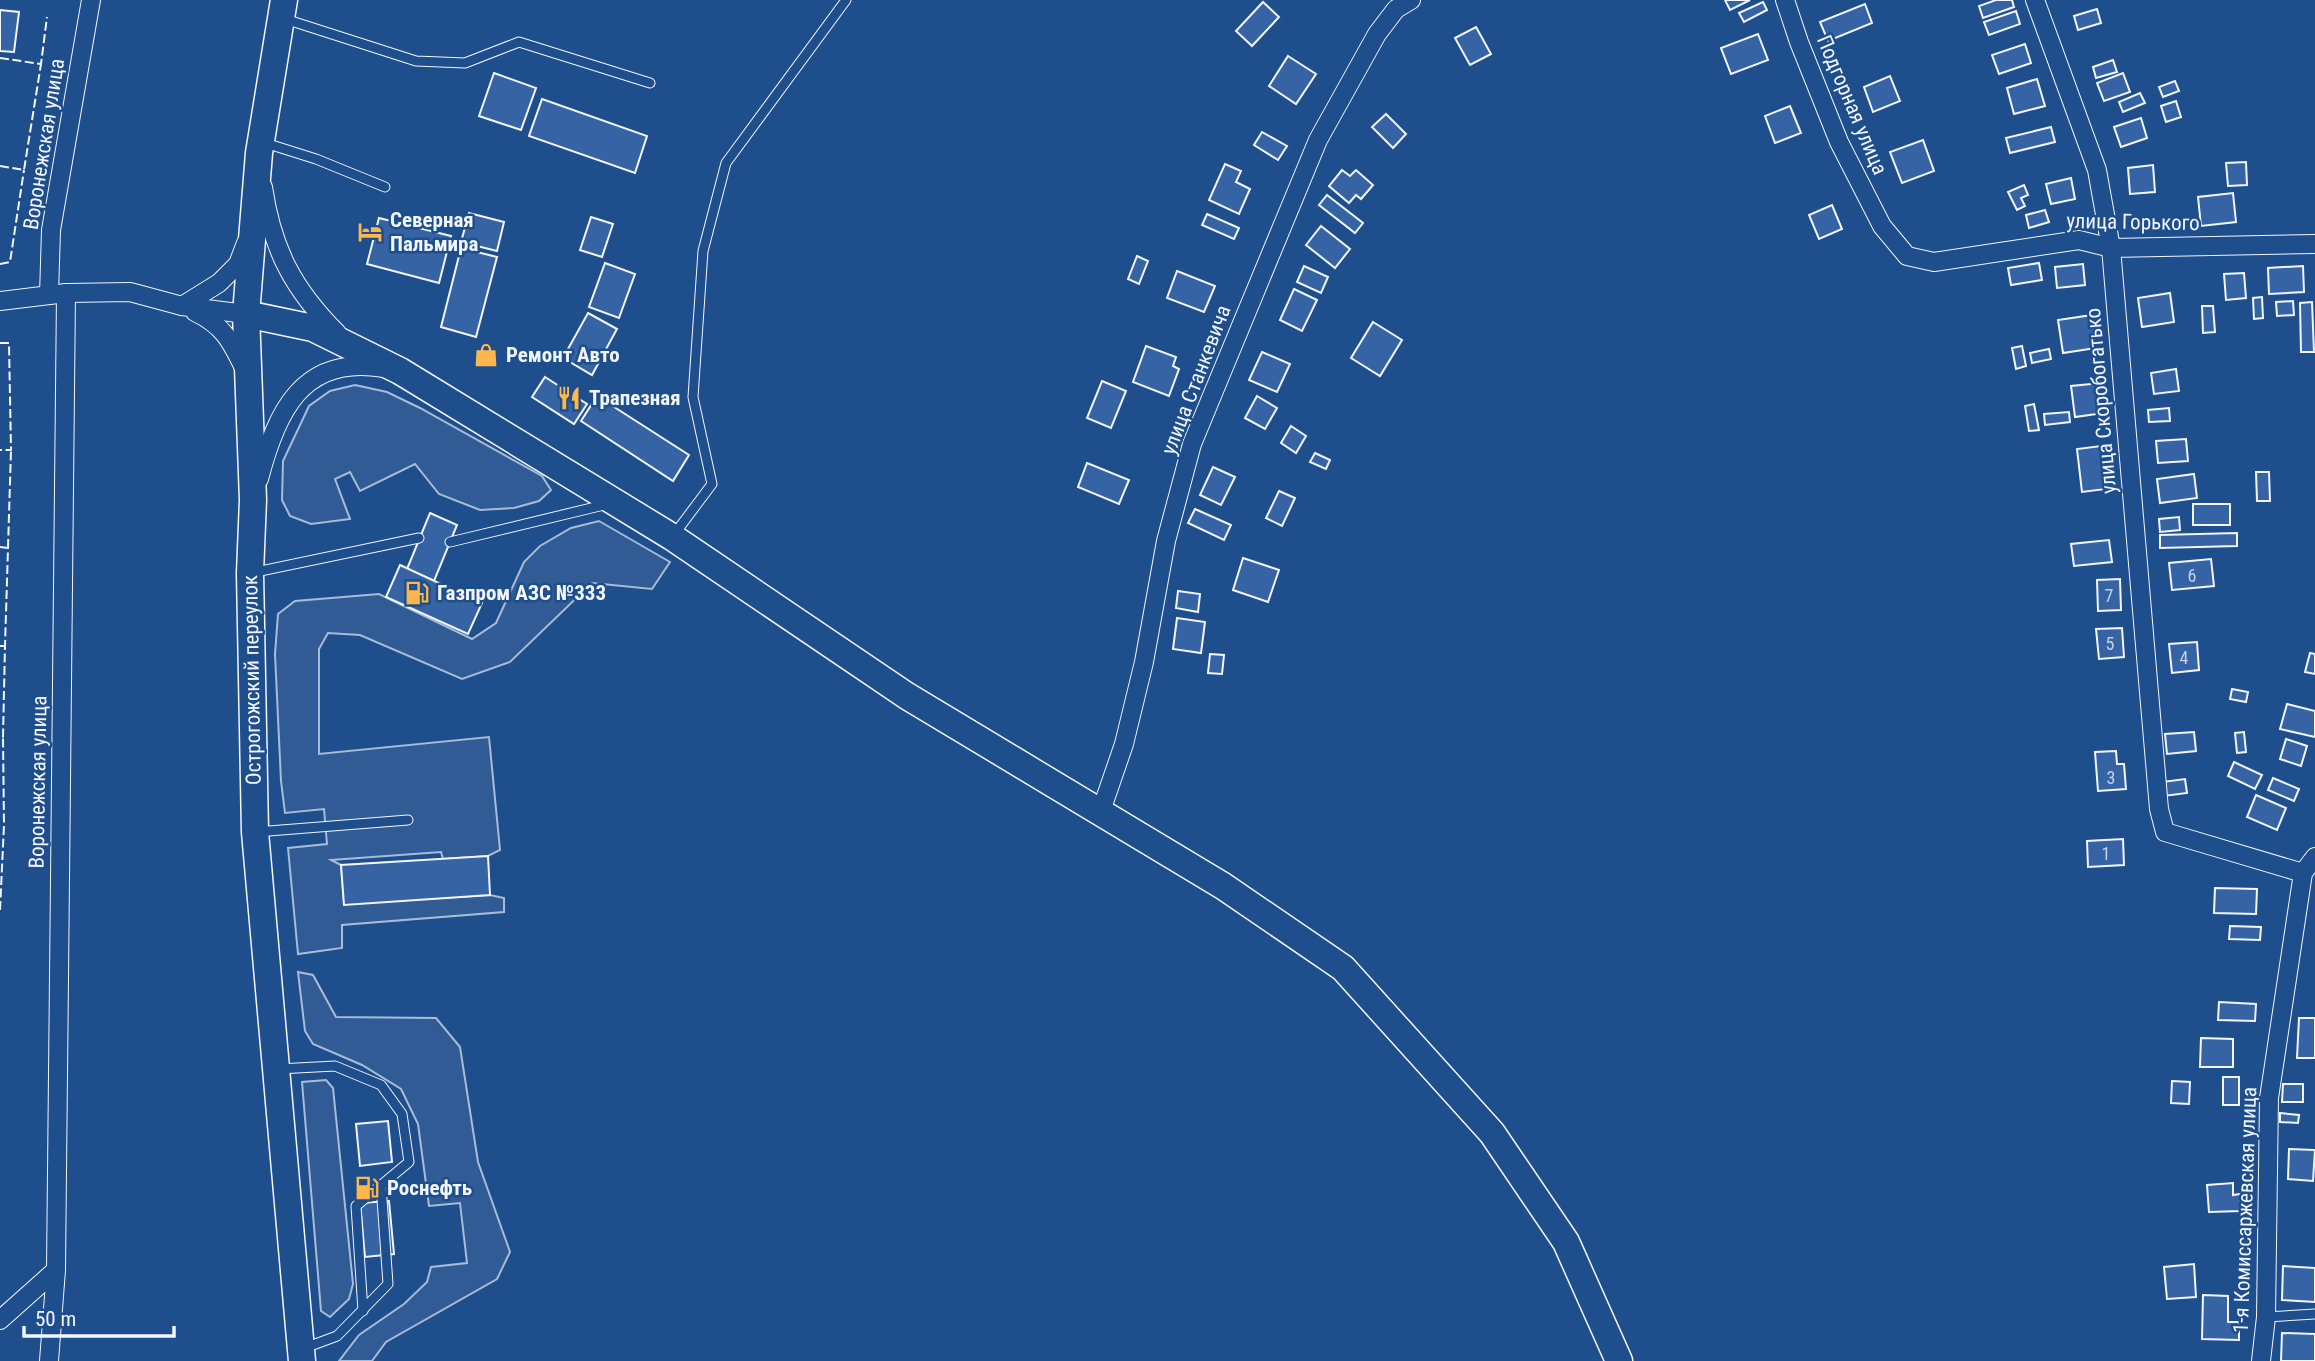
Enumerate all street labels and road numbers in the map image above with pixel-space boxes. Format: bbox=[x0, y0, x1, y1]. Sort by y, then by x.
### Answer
street label: Подгорная улица bbox=[1812, 32, 1892, 178]
street label: Воронежская улица bbox=[19, 57, 69, 231]
street label: улица Горького bbox=[2066, 209, 2200, 235]
street label: улица Станкевича bbox=[1156, 302, 1236, 458]
street label: улица Скоробогатько bbox=[2081, 307, 2121, 495]
street label: Острогожский переулок bbox=[238, 575, 266, 785]
street label: Воронежская улица bbox=[24, 695, 52, 869]
street label: 1-я Комиссаржевская улица bbox=[2229, 1087, 2261, 1333]

